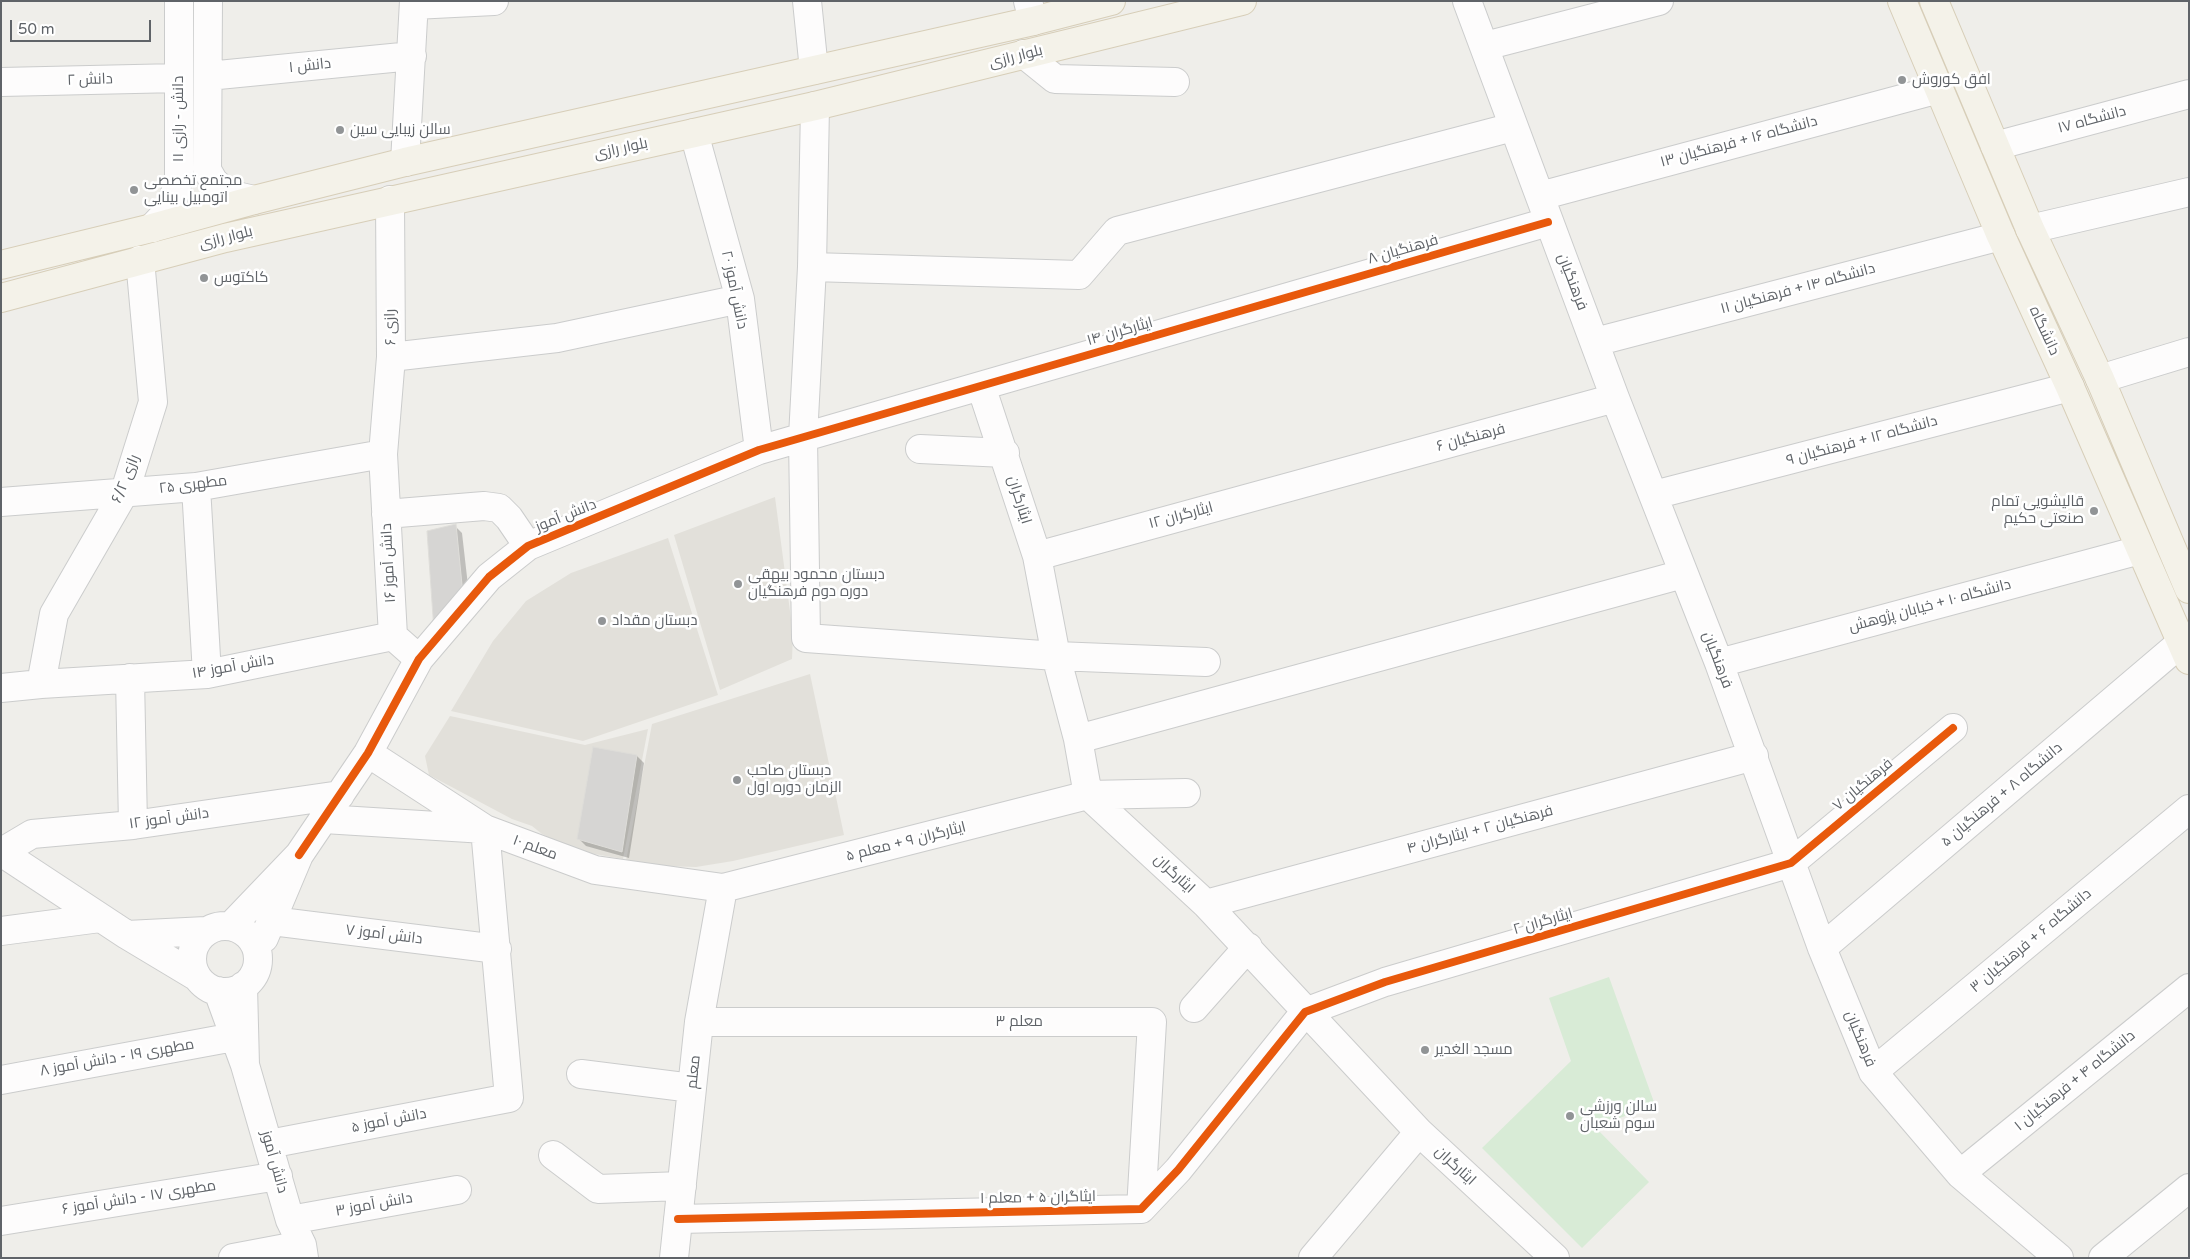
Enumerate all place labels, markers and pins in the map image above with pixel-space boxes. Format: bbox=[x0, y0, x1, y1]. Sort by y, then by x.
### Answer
place label: افق کوروش bbox=[1912, 71, 1991, 89]
marker: افق کوروش bbox=[1896, 74, 1908, 86]
place label: سالن زیبایی سین bbox=[350, 121, 451, 139]
marker: سالن زیبایی سین bbox=[334, 124, 346, 136]
place label: مجتمع تخصصی اتومبیل بینایی bbox=[144, 172, 242, 207]
marker: مجتمع تخصصی اتومبیل بینایی bbox=[128, 184, 140, 196]
place label: کاکتوس bbox=[214, 269, 268, 287]
marker: کاکتوس bbox=[198, 272, 210, 284]
place label: قالیشویی تمام صنعتی حکیم bbox=[1991, 493, 2084, 528]
marker: قالیشویی تمام صنعتی حکیم bbox=[2088, 505, 2100, 517]
place label: دبستان محمود بیهقی دوره دوم فرهنگیان bbox=[748, 566, 885, 601]
marker: دبستان محمود بیهقی دوره دوم فرهنگیان bbox=[732, 578, 744, 590]
place label: دبستان مقداد bbox=[612, 612, 697, 630]
marker: دبستان مقداد bbox=[596, 615, 608, 627]
place label: دبستان صاحب الزمان دوره اول bbox=[747, 762, 842, 797]
marker: دبستان صاحب الزمان دوره اول bbox=[731, 774, 743, 786]
place label: مسجد الغدیر bbox=[1435, 1041, 1513, 1059]
marker: مسجد الغدیر bbox=[1419, 1044, 1431, 1056]
place label: سالن ورزشی سوم شعبان bbox=[1580, 1098, 1657, 1133]
marker: سالن ورزشی سوم شعبان bbox=[1564, 1110, 1576, 1122]

